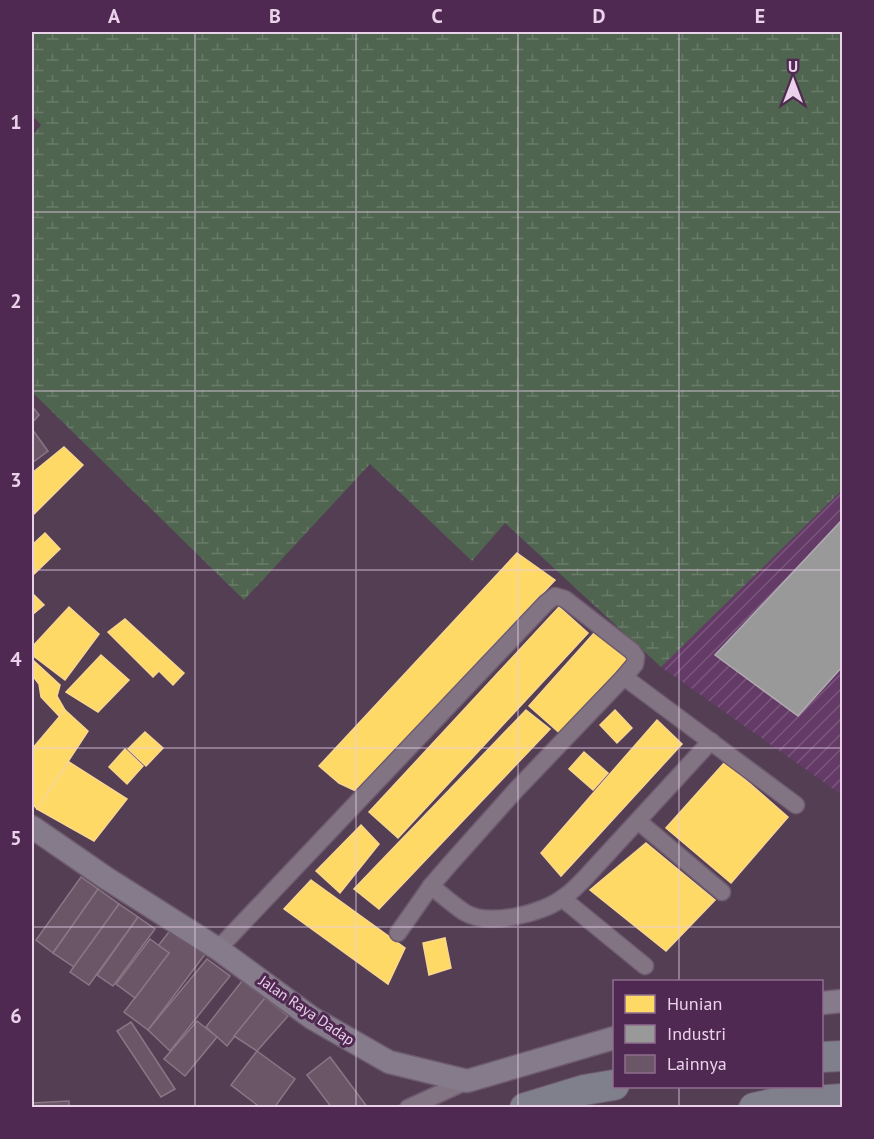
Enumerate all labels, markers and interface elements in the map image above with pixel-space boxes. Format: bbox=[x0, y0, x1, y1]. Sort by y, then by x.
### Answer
text: A bbox=[108, 3, 121, 29]
text: B bbox=[269, 3, 281, 29]
text: C bbox=[431, 3, 443, 29]
text: D bbox=[593, 3, 606, 29]
text: E bbox=[755, 3, 765, 29]
north arrow bbox=[763, 51, 823, 111]
text: U bbox=[788, 56, 798, 76]
text: 1 bbox=[10, 109, 22, 135]
text: 2 bbox=[10, 288, 22, 314]
text: 3 bbox=[10, 467, 22, 493]
text: 4 bbox=[10, 646, 22, 672]
text: 5 bbox=[10, 825, 22, 851]
street label: Jalan Raya Dadap bbox=[255, 970, 358, 1049]
legend bbox=[613, 980, 823, 1088]
text: Hunian bbox=[667, 992, 722, 1015]
text: 6 bbox=[10, 1003, 22, 1029]
text: Industri bbox=[667, 1022, 726, 1045]
text: Lainnya bbox=[667, 1052, 727, 1075]

